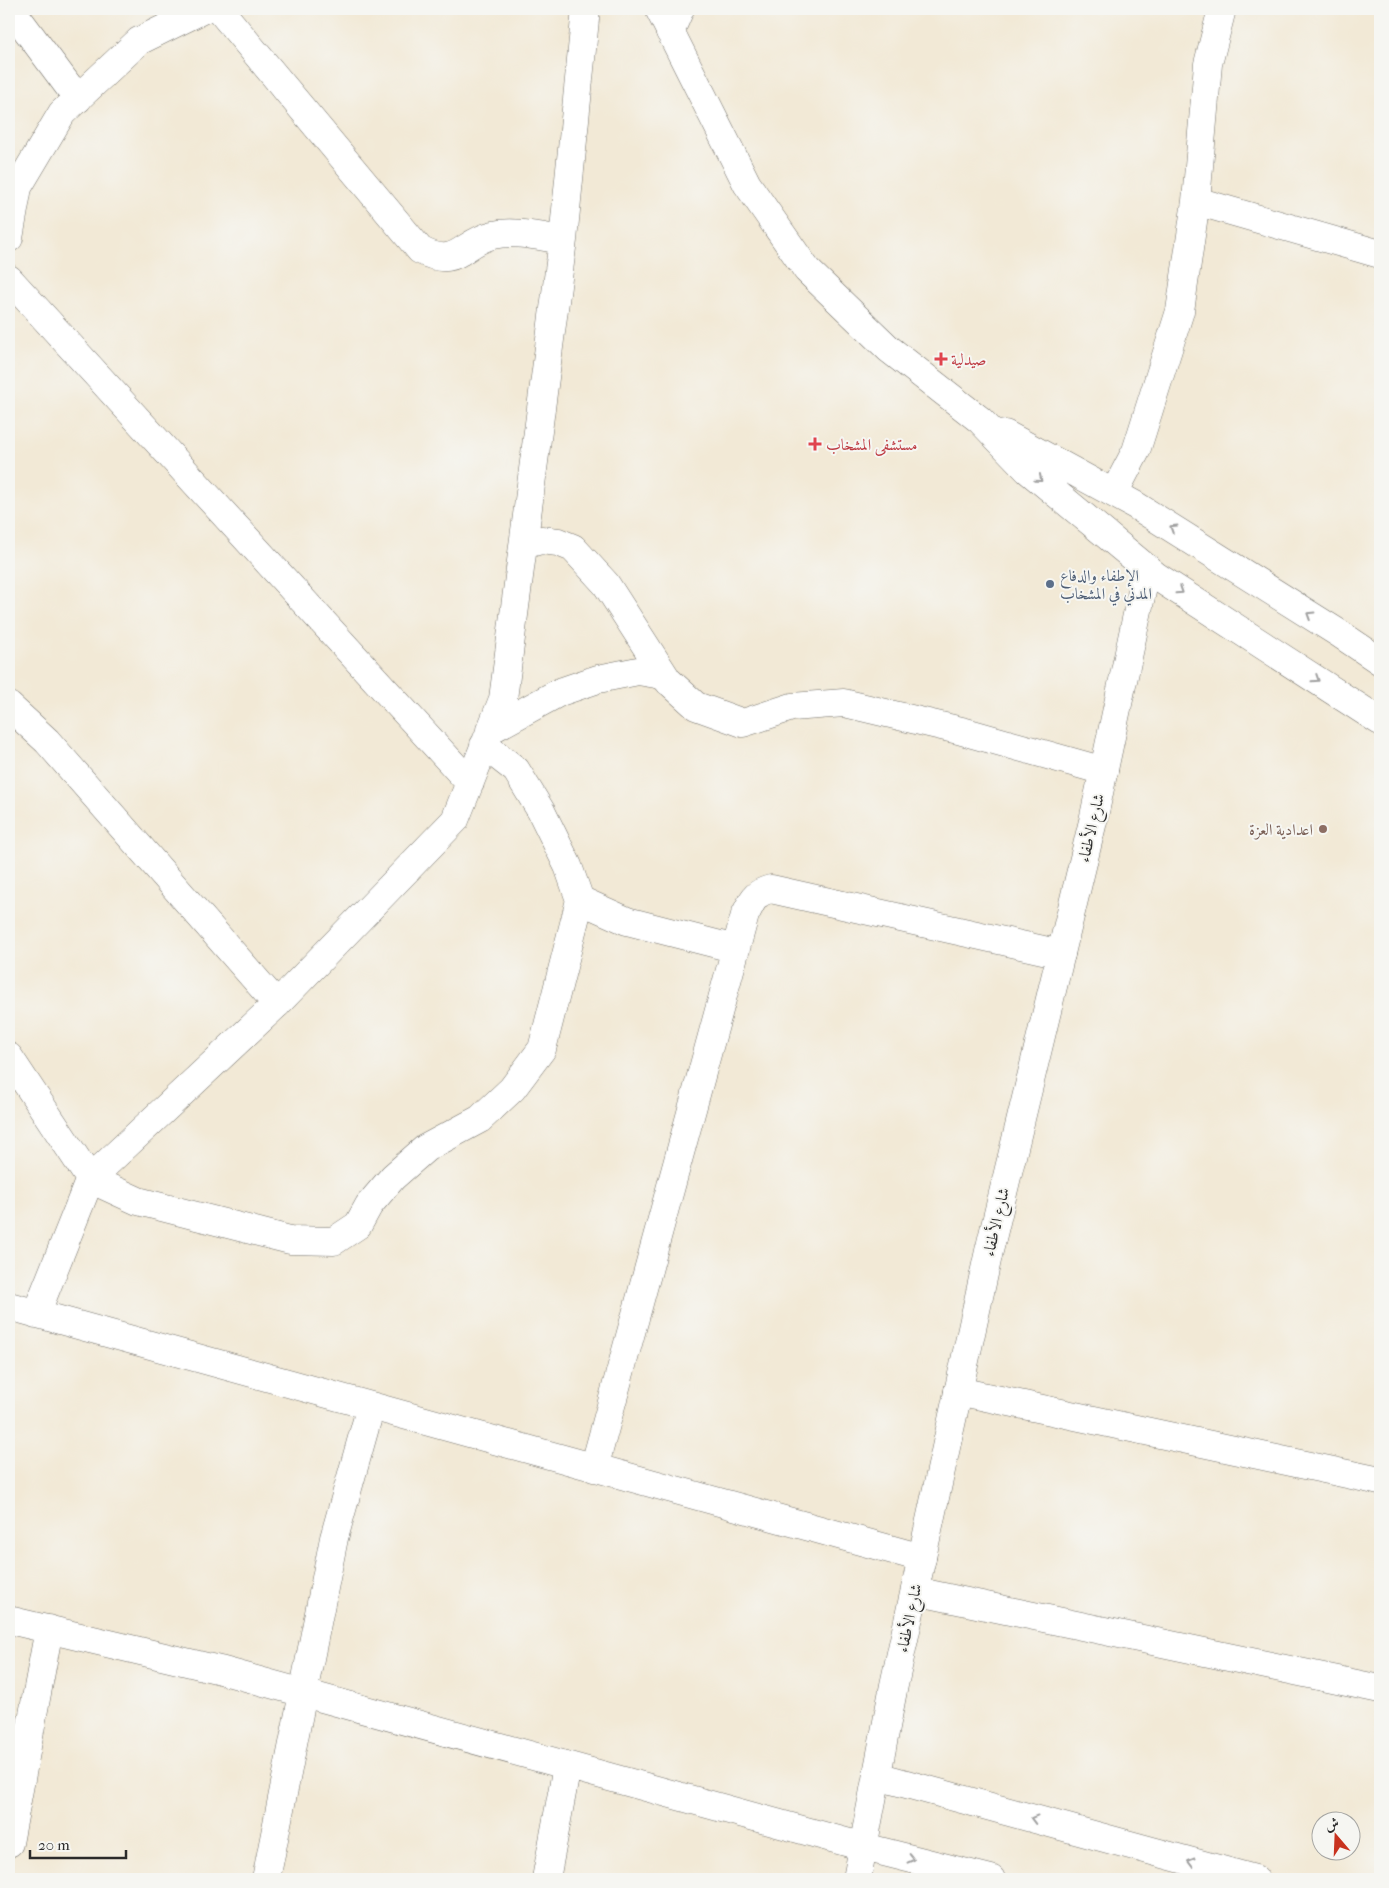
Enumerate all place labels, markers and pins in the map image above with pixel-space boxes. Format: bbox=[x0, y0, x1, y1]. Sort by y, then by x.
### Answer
place label: صيدلية bbox=[951, 350, 986, 369]
marker: صيدلية bbox=[935, 353, 947, 365]
place label: مستشفى المشخاب bbox=[826, 435, 917, 456]
marker: مستشفى المشخاب bbox=[808, 437, 822, 451]
place label: الإطفاء والدفاع المدني في المشخاب bbox=[1060, 566, 1152, 606]
marker: الإطفاء والدفاع المدني في المشخاب bbox=[1044, 578, 1056, 590]
place label: اعدادية العزة bbox=[1249, 820, 1313, 840]
marker: اعدادية العزة bbox=[1317, 823, 1329, 835]

